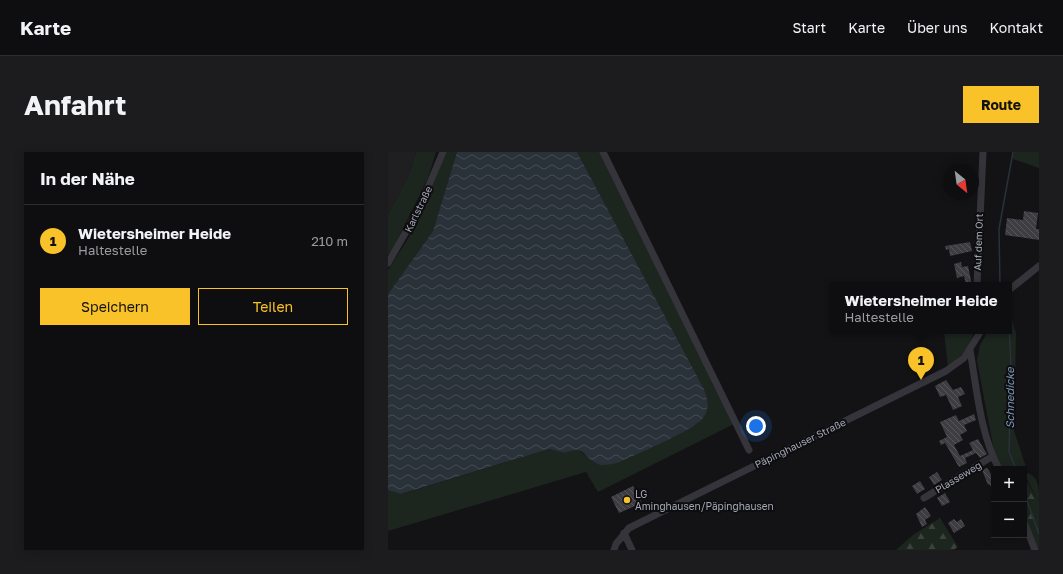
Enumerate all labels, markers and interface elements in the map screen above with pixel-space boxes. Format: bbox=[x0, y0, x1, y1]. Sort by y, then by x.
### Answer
text: Karte bbox=[20, 16, 71, 39]
text: Start bbox=[793, 19, 826, 36]
text: Karte bbox=[848, 19, 885, 36]
text: Über uns bbox=[907, 19, 967, 36]
text: Kontakt bbox=[989, 19, 1043, 36]
button: Route bbox=[963, 86, 1039, 123]
text: Anfahrt bbox=[24, 88, 126, 121]
north arrow bbox=[943, 164, 979, 200]
text: In der Nähe bbox=[40, 168, 135, 189]
street label: Karlstraße bbox=[402, 184, 434, 234]
street label: Auf dem Ort bbox=[971, 213, 985, 271]
text: Wietersheimer Heide bbox=[78, 224, 231, 242]
text: 1 bbox=[50, 233, 56, 249]
text: 210 m bbox=[311, 233, 348, 249]
text: Haltestelle bbox=[78, 242, 147, 258]
popup bbox=[830, 282, 1012, 334]
button: Speichern bbox=[40, 288, 190, 325]
button: Teilen bbox=[198, 288, 348, 325]
text: Wietersheimer Heide bbox=[844, 291, 998, 309]
text: Haltestelle bbox=[844, 309, 914, 325]
pin: 1 bbox=[908, 347, 934, 380]
water label: Schnedicke bbox=[1003, 366, 1016, 429]
your location bbox=[746, 416, 766, 436]
street label: Päpinghauser Straße bbox=[753, 416, 848, 470]
street label: Plasseweg bbox=[933, 459, 983, 495]
map controls bbox=[991, 466, 1027, 538]
button: + bbox=[991, 466, 1027, 502]
place label: LG Aminghausen/Päpinghausen bbox=[635, 488, 774, 512]
marker: LG Aminghausen/Päpinghausen bbox=[622, 495, 632, 505]
button: − bbox=[991, 502, 1027, 538]

